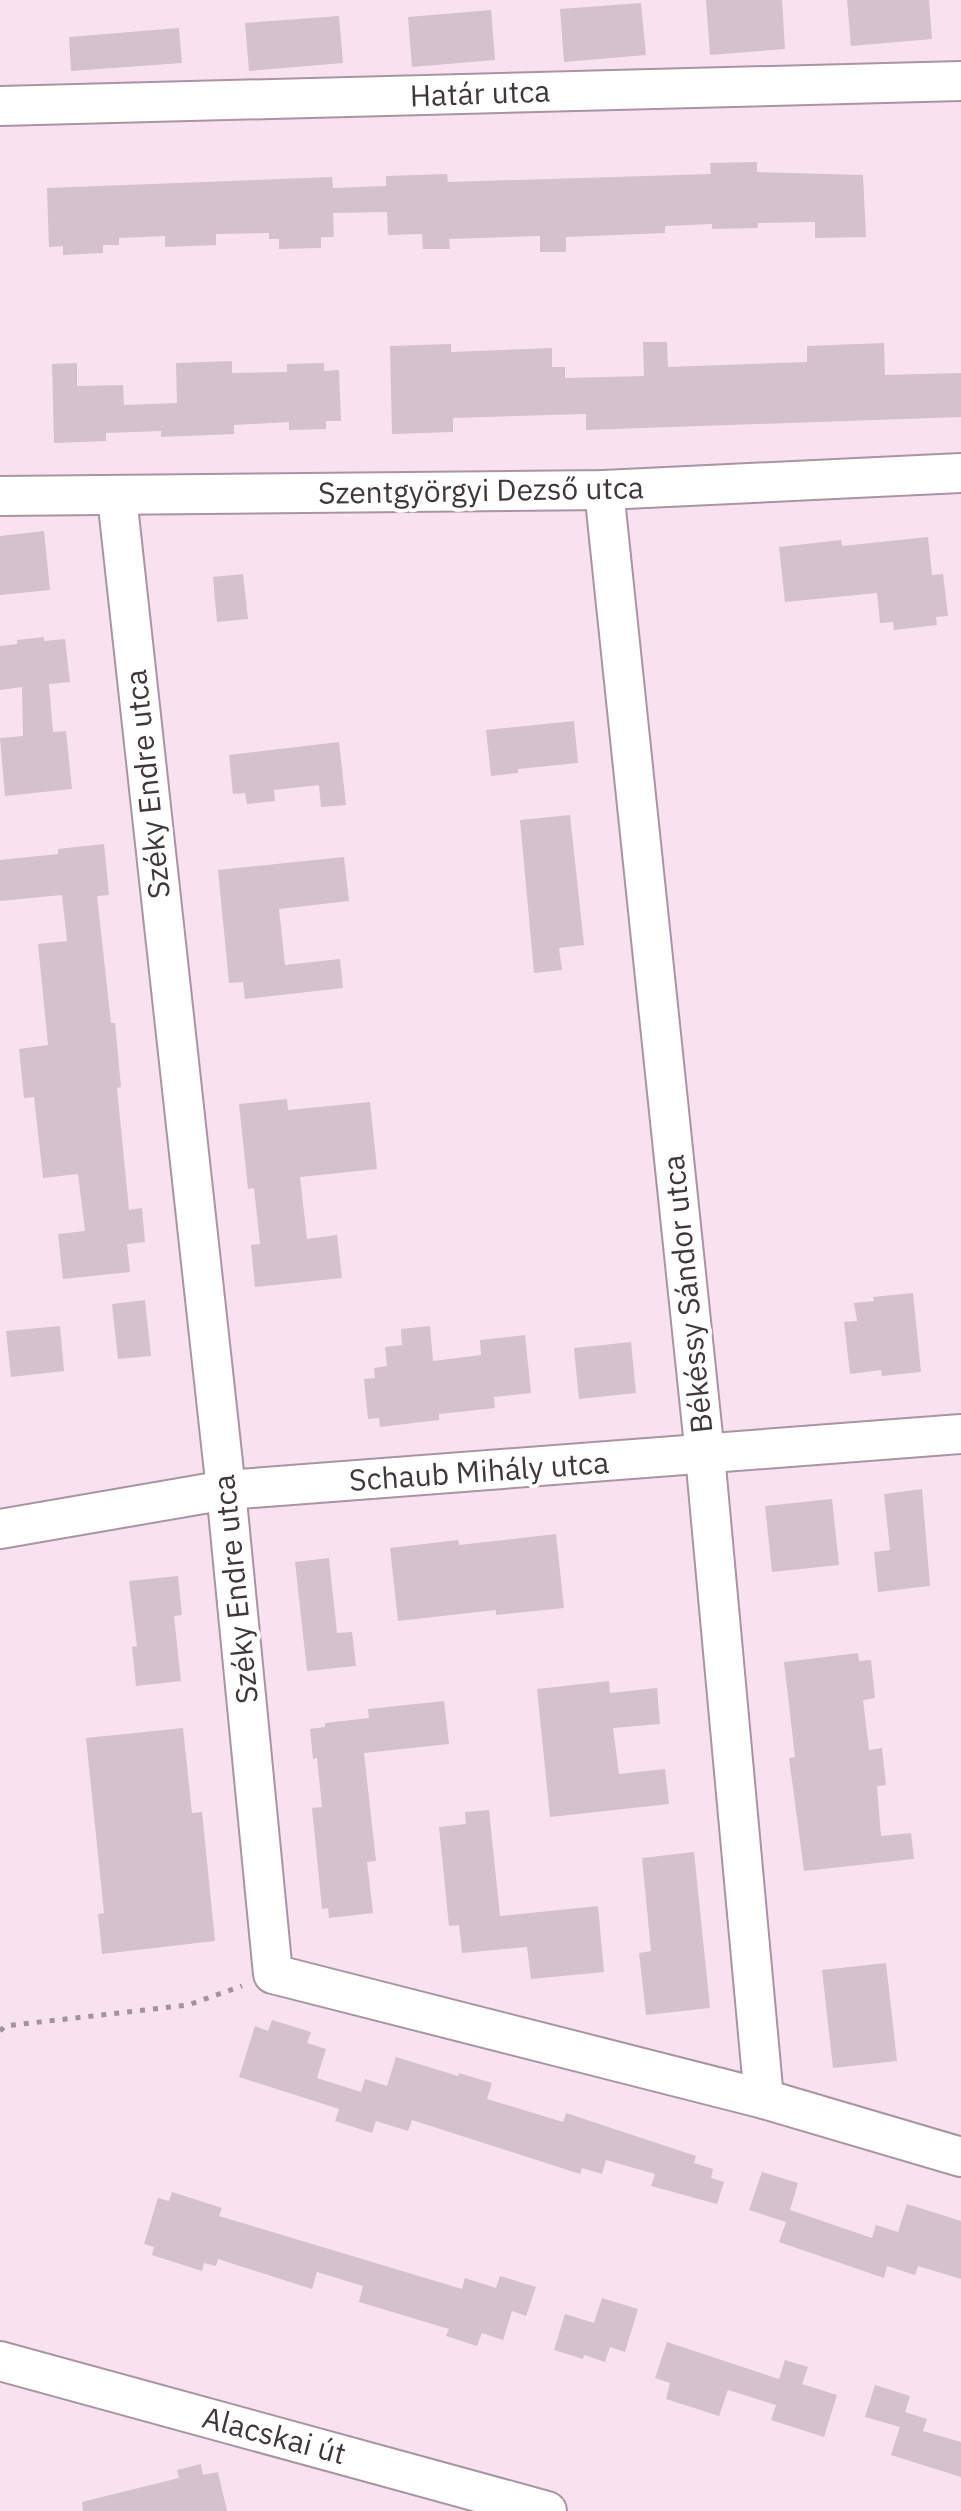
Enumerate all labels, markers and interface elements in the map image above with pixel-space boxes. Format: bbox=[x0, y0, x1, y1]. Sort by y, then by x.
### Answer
street label: Határ utca bbox=[409, 71, 551, 114]
street label: Szentgyörgyi Dezső utca bbox=[318, 467, 644, 512]
street label: Széky Endre utca bbox=[115, 668, 178, 901]
street label: Békéssy Sándor utca bbox=[652, 1153, 721, 1435]
street label: Schaub Mihály utca bbox=[348, 1442, 610, 1499]
street label: Széky Endre utca bbox=[203, 1473, 266, 1706]
street label: Alacskai út bbox=[198, 2397, 350, 2472]

